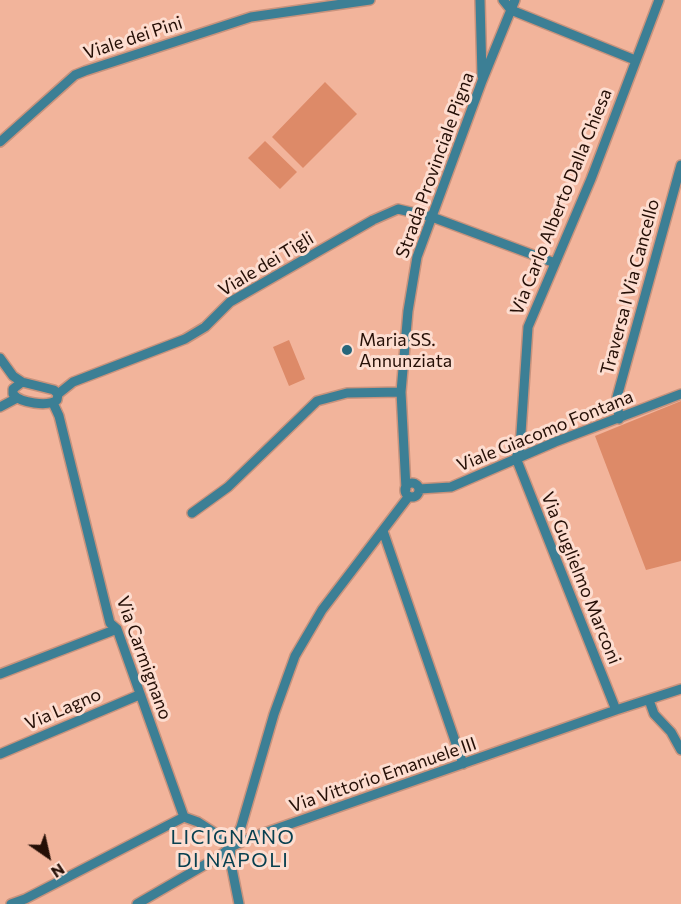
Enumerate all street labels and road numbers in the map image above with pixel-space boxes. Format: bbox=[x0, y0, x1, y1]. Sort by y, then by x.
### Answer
street label: Viale dei Pini bbox=[81, 12, 185, 64]
street label: Strada Provinciale Pigna bbox=[391, 69, 479, 261]
street label: Via Carlo Alberto Dalla Chiesa bbox=[506, 86, 616, 318]
street label: Traversa I Via Cancello bbox=[596, 197, 664, 377]
street label: Viale dei Tigli bbox=[215, 227, 317, 301]
street label: Viale Giacomo Fontana bbox=[454, 386, 636, 476]
street label: Via Guglielmo Marconi bbox=[537, 489, 625, 667]
street label: Via Carmignano bbox=[112, 593, 176, 723]
street label: Via Lagno bbox=[22, 683, 104, 735]
street label: Via Vittorio Emanuele III bbox=[287, 733, 479, 817]

